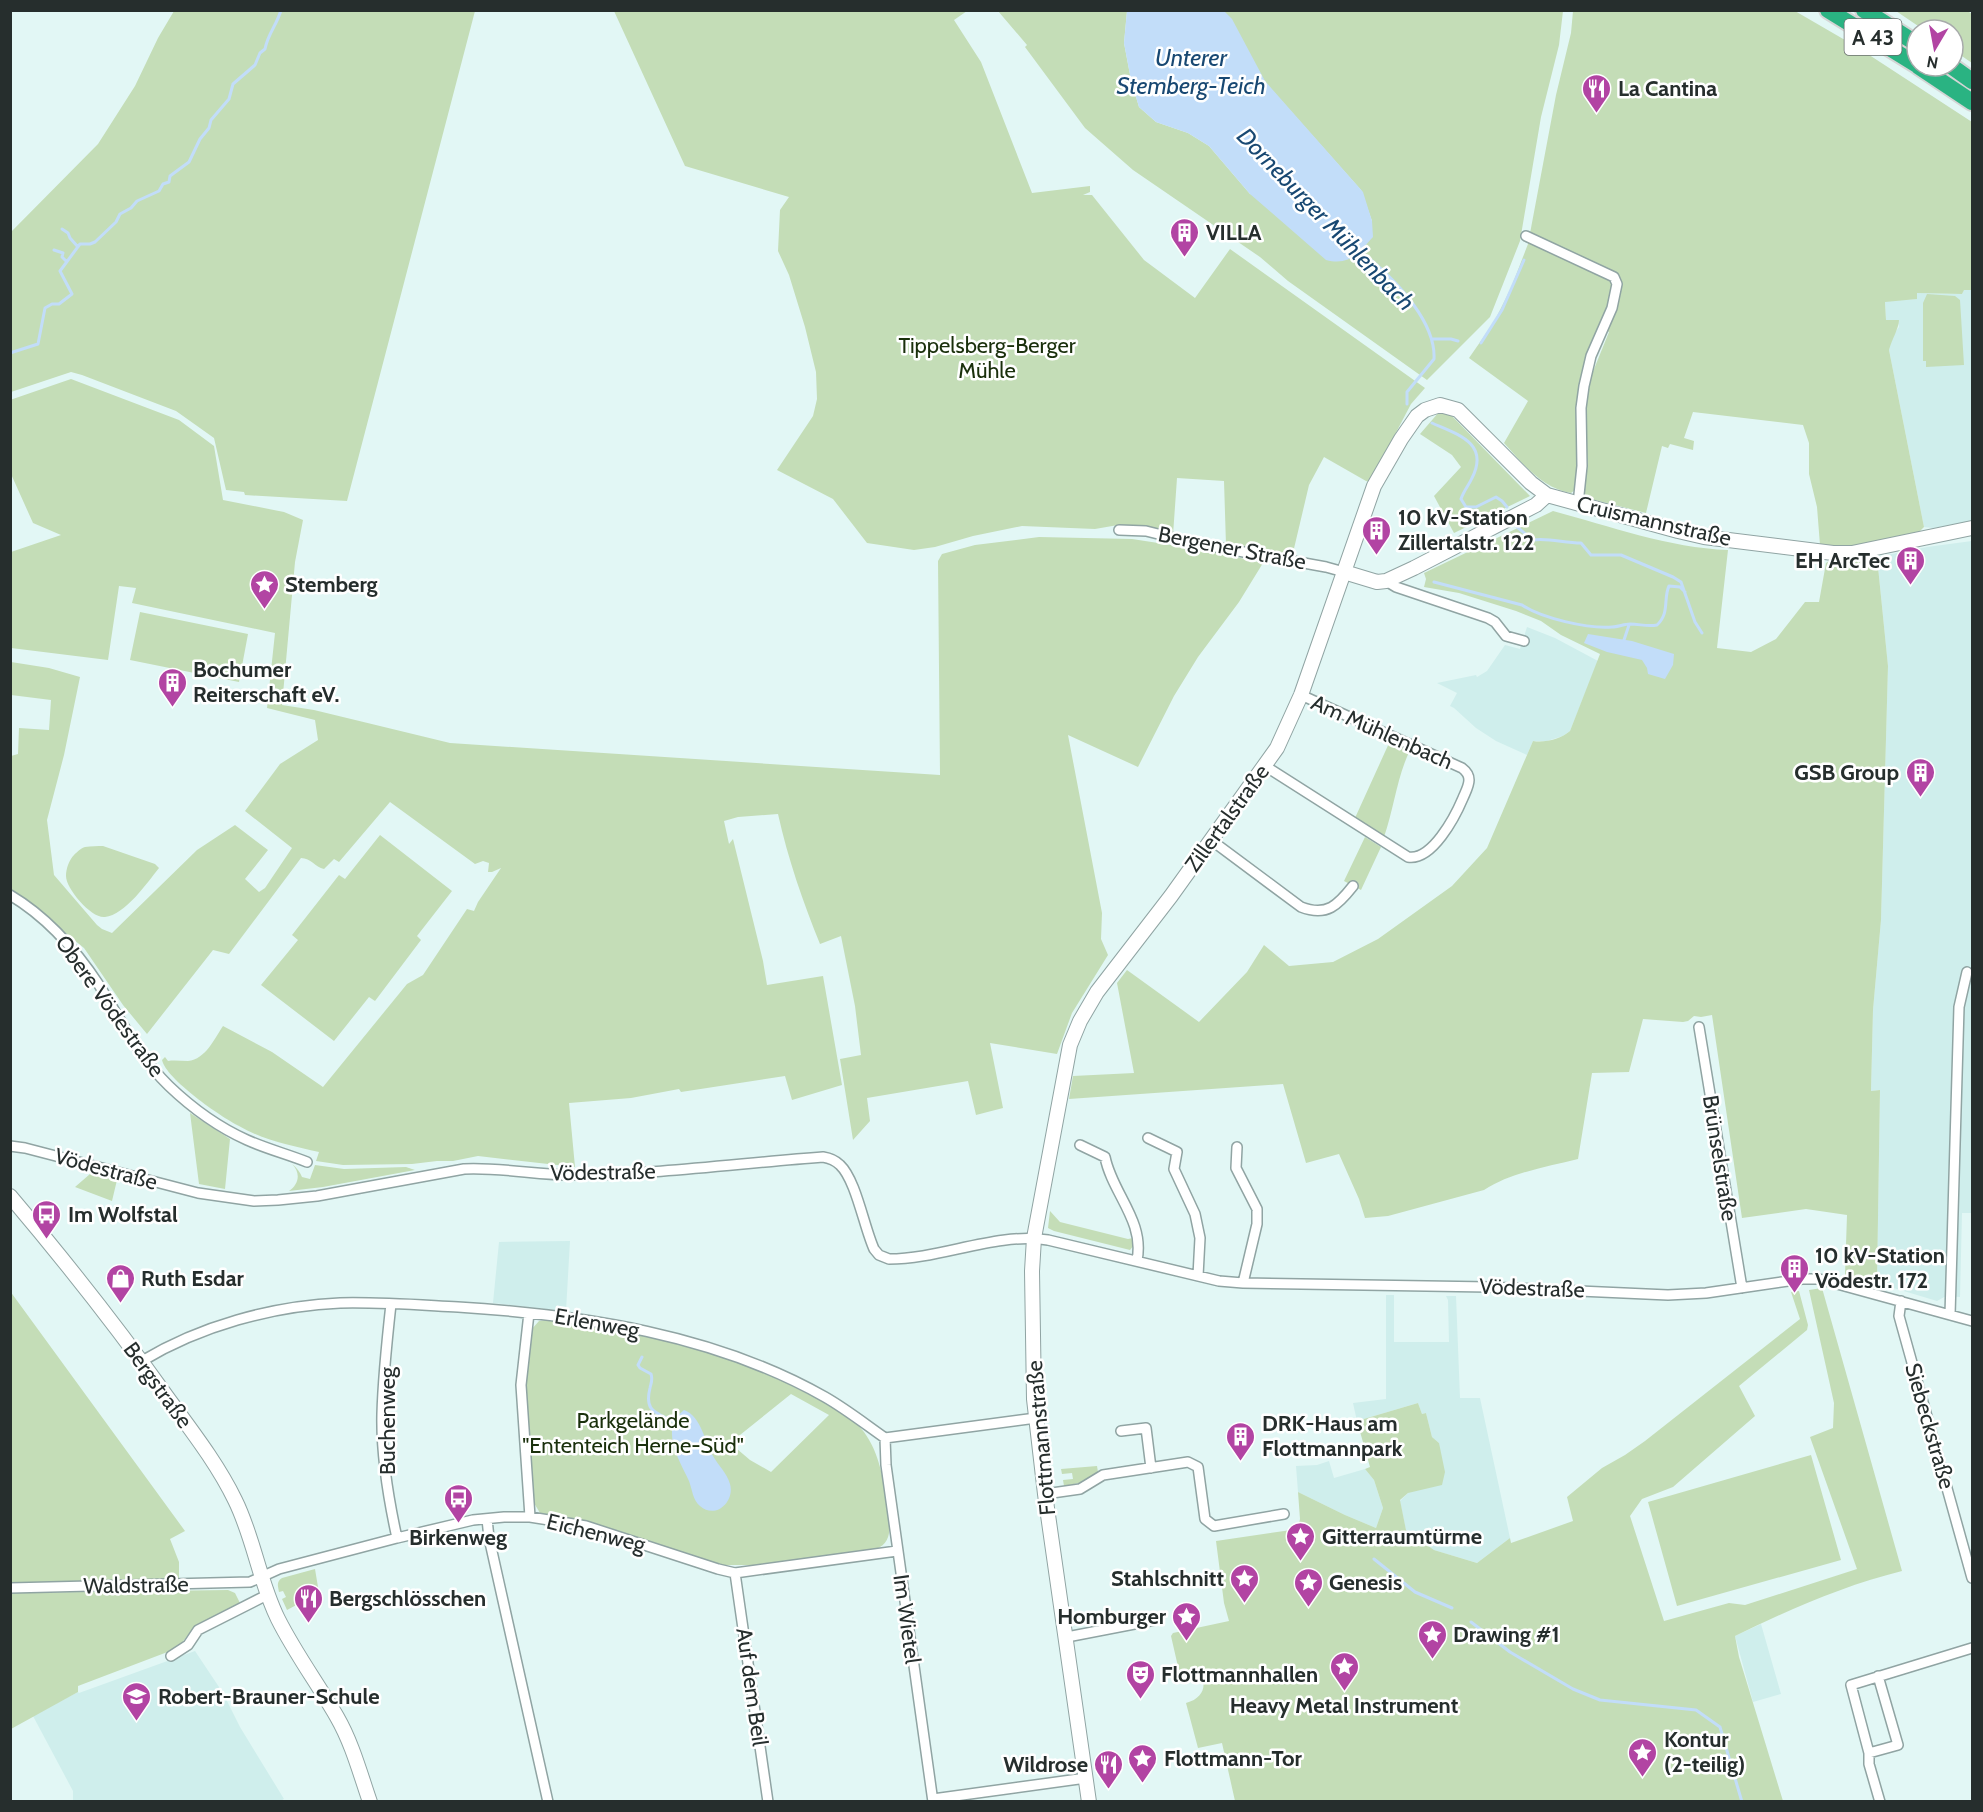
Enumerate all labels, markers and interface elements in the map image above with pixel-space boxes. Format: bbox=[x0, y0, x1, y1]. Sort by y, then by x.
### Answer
north arrow bbox=[1905, 18, 1965, 78]
road number: A 43 bbox=[1844, 19, 1902, 55]
water label: Unterer Stemberg-Teich bbox=[1116, 43, 1266, 100]
text: N bbox=[1925, 52, 1940, 73]
restaurant icon: La Cantina bbox=[1581, 72, 1613, 114]
place label: La Cantina bbox=[1618, 75, 1717, 102]
water label: Dorneburger Mühlenbach bbox=[1231, 121, 1421, 317]
building icon: VILLA bbox=[1169, 216, 1201, 258]
place label: VILLA bbox=[1206, 219, 1262, 246]
park label: Tippelsberg-Berger Mühle bbox=[898, 332, 1076, 384]
street label: Cruismannstraße bbox=[1574, 490, 1734, 552]
place label: 10 kV-Station Zillertalstr. 122 bbox=[1398, 504, 1534, 556]
building icon: 10 kV-Station Zillertalstr. 122 bbox=[1361, 514, 1393, 556]
street label: Bergener Straße bbox=[1156, 520, 1308, 576]
building icon: EH ArcTec bbox=[1895, 544, 1927, 586]
place label: EH ArcTec bbox=[1795, 547, 1890, 574]
place icon: Stemberg bbox=[248, 568, 280, 610]
place label: Stemberg bbox=[285, 571, 378, 598]
place label: Bochumer Reiterschaft eV. bbox=[193, 656, 339, 708]
building icon: Bochumer Reiterschaft eV. bbox=[156, 666, 188, 708]
street label: Am Mühlenbach bbox=[1307, 689, 1457, 775]
building icon: GSB Group bbox=[1904, 756, 1936, 798]
street label: Zillertalstraße bbox=[1179, 759, 1275, 877]
place label: GSB Group bbox=[1794, 759, 1899, 786]
street label: Obere Vödestraße bbox=[50, 930, 170, 1082]
street label: Brünselstraße bbox=[1697, 1093, 1743, 1223]
street label: Vödestraße bbox=[52, 1142, 160, 1196]
street label: Vödestraße bbox=[550, 1158, 656, 1186]
bus stop icon: Im Wolfstal bbox=[31, 1198, 63, 1240]
place label: Im Wolfstal bbox=[68, 1201, 178, 1228]
place label: 10 kV-Station Vödestr. 172 bbox=[1815, 1242, 1945, 1294]
building icon: 10 kV-Station Vödestr. 172 bbox=[1778, 1252, 1810, 1294]
shop icon: Ruth Esdar bbox=[104, 1262, 136, 1304]
place label: Ruth Esdar bbox=[141, 1265, 245, 1292]
street label: Vödestraße bbox=[1479, 1273, 1585, 1303]
street label: Erlenweg bbox=[553, 1302, 642, 1344]
street label: Bergstraße bbox=[118, 1337, 198, 1433]
street label: Flottmannstraße bbox=[1021, 1359, 1061, 1517]
street label: Siebeckstraße bbox=[1899, 1360, 1961, 1492]
street label: Buchenweg bbox=[374, 1366, 401, 1475]
park label: Parkgelände "Ententeich Herne-Süd" bbox=[522, 1407, 744, 1459]
place label: DRK-Haus am Flottmannpark bbox=[1262, 1410, 1403, 1462]
building icon: DRK-Haus am Flottmannpark bbox=[1225, 1420, 1257, 1462]
bus stop icon: Birkenweg bbox=[442, 1482, 474, 1524]
street label: Eichenweg bbox=[544, 1508, 649, 1559]
place icon: Gitterraumtürme bbox=[1285, 1520, 1317, 1562]
place label: Gitterraumtürme bbox=[1322, 1523, 1482, 1550]
place label: Birkenweg bbox=[409, 1524, 507, 1551]
place icon: Stahlschnitt bbox=[1229, 1562, 1261, 1604]
place label: Stahlschnitt bbox=[1111, 1565, 1224, 1592]
place icon: Genesis bbox=[1292, 1566, 1324, 1608]
place label: Genesis bbox=[1329, 1569, 1402, 1596]
street label: Waldstraße bbox=[83, 1571, 189, 1599]
street label: Im Wietel bbox=[887, 1573, 927, 1666]
restaurant icon: Bergschlösschen bbox=[292, 1582, 324, 1624]
place label: Bergschlösschen bbox=[329, 1585, 486, 1612]
place icon: Homburger bbox=[1171, 1600, 1203, 1642]
place label: Homburger bbox=[1057, 1603, 1167, 1630]
place icon: Drawing #1 bbox=[1416, 1618, 1448, 1660]
place label: Drawing #1 bbox=[1453, 1621, 1560, 1648]
street label: Auf dem Beil bbox=[730, 1626, 774, 1749]
place icon: Heavy Metal Instrument bbox=[1328, 1650, 1360, 1692]
theatre icon: Flottmannhallen bbox=[1124, 1658, 1156, 1700]
place label: Flottmannhallen bbox=[1161, 1661, 1318, 1688]
school or university icon: Robert-Brauner-Schule bbox=[121, 1680, 153, 1722]
place label: Robert-Brauner-Schule bbox=[158, 1683, 379, 1710]
place label: Heavy Metal Instrument bbox=[1230, 1692, 1459, 1719]
place label: Kontur (2-teilig) bbox=[1664, 1726, 1745, 1778]
place icon: Kontur (2-teilig) bbox=[1627, 1736, 1659, 1778]
place icon: Flottmann-Tor bbox=[1127, 1742, 1159, 1784]
place label: Flottmann-Tor bbox=[1164, 1745, 1303, 1772]
restaurant icon: Wildrose bbox=[1093, 1748, 1125, 1790]
place label: Wildrose bbox=[1003, 1751, 1088, 1778]

